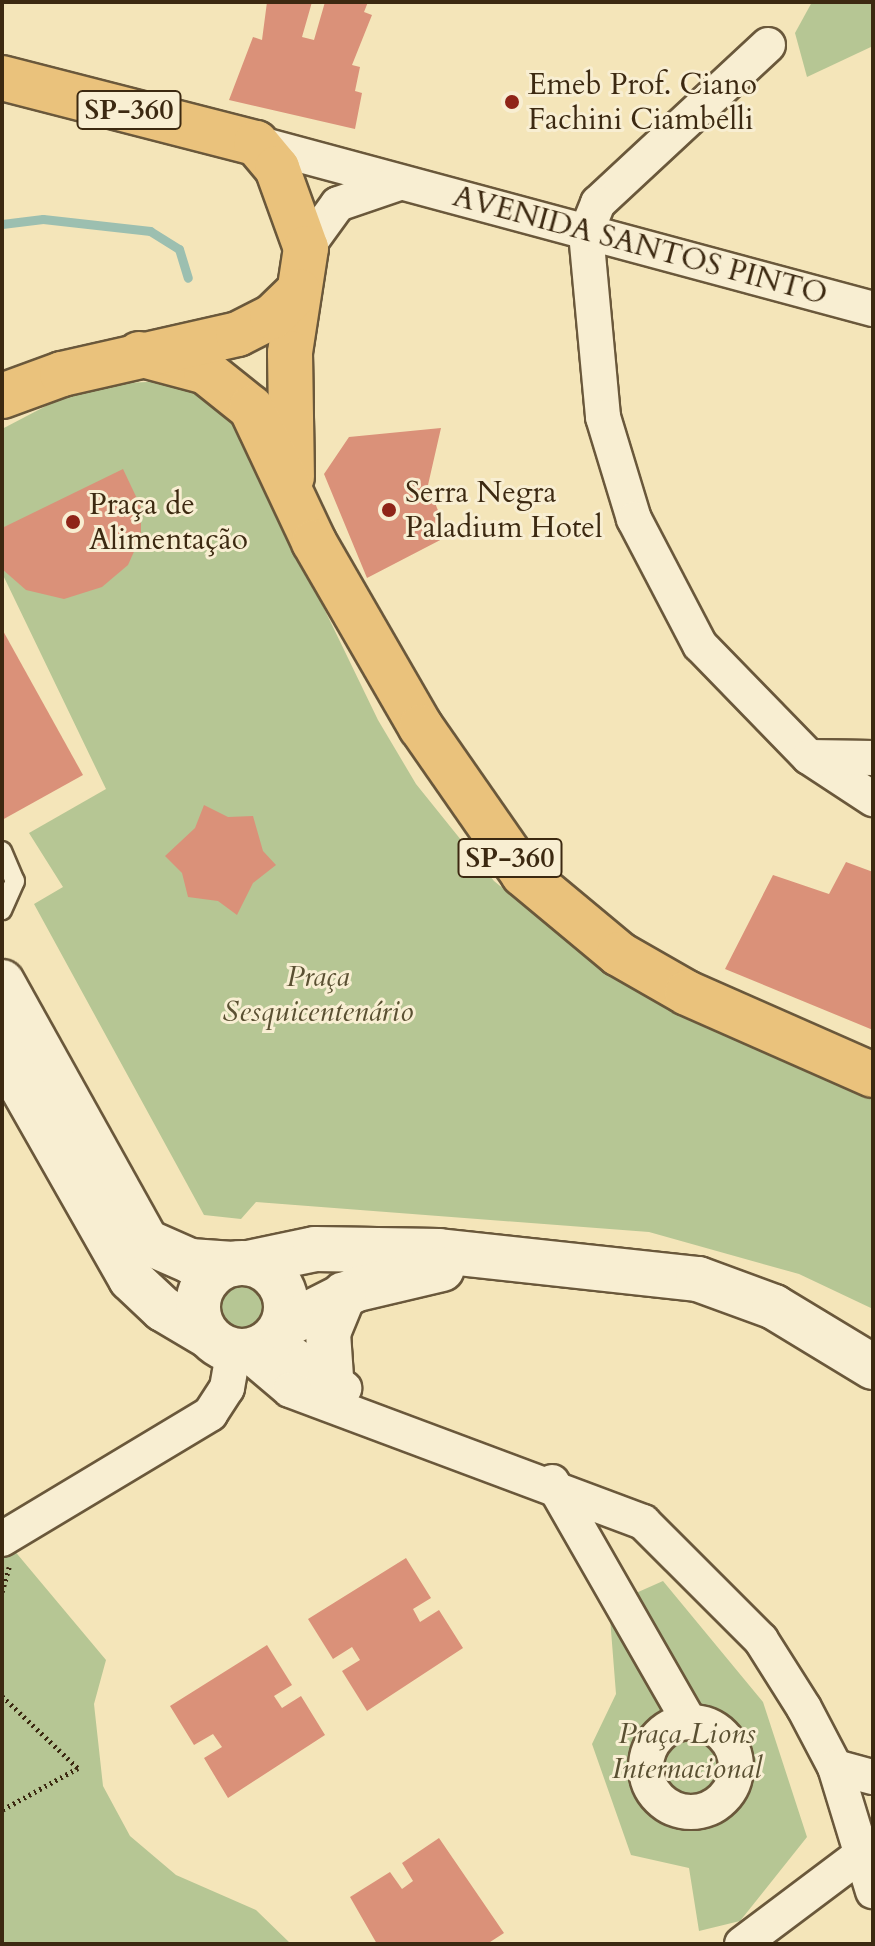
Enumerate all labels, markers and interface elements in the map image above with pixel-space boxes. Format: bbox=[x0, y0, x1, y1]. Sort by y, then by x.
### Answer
place label: Emeb Prof. Ciano Fachini Ciambelli bbox=[528, 67, 757, 138]
road number: SP-360 bbox=[75, 86, 183, 134]
marker: Emeb Prof. Ciano Fachini Ciambelli bbox=[503, 93, 521, 111]
street label: AVENIDA SANTOS PINTO bbox=[449, 179, 831, 313]
place label: Serra Negra Paladium Hotel bbox=[405, 475, 603, 546]
place label: Praça de Alimentação bbox=[89, 487, 248, 558]
marker: Serra Negra Paladium Hotel bbox=[380, 501, 398, 519]
marker: Praça de Alimentação bbox=[64, 513, 82, 531]
road number: SP-360 bbox=[456, 834, 564, 882]
park label: Praça Sesquicentenário bbox=[223, 959, 413, 1030]
park label: Praça Lions Internacional bbox=[612, 1716, 762, 1786]

